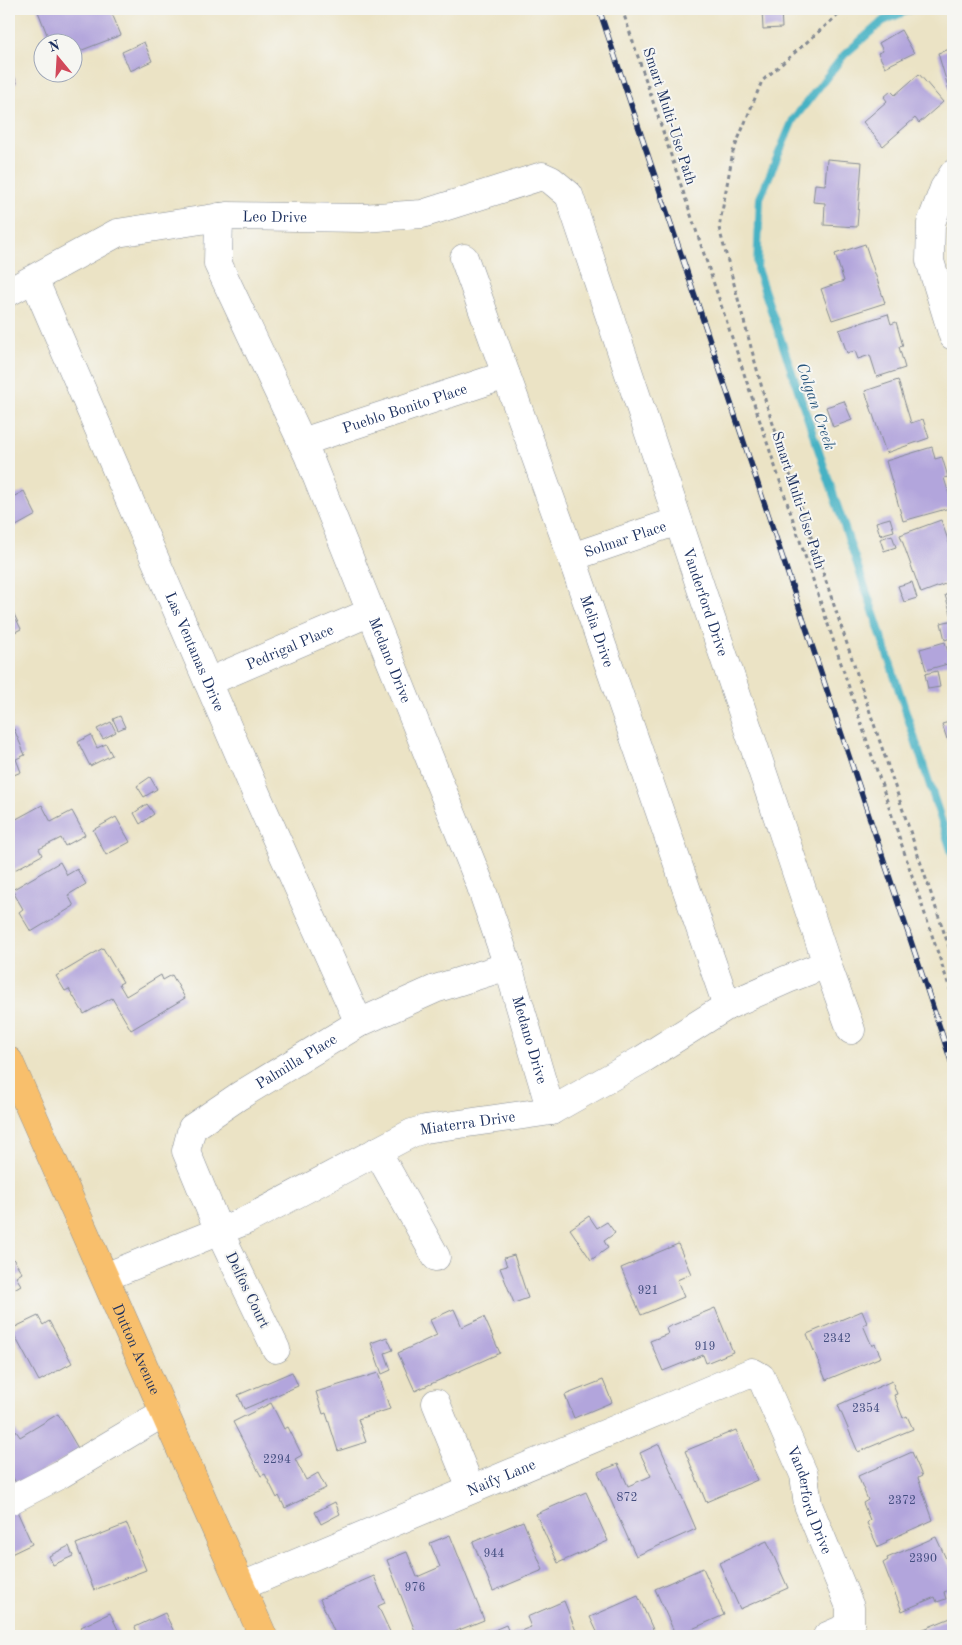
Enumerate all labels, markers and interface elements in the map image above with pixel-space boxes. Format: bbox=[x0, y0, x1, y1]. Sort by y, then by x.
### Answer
north arrow bbox=[32, 32, 82, 82]
text: N bbox=[47, 38, 62, 55]
street label: Smart Multi-Use Path bbox=[639, 46, 698, 187]
street label: Leo Drive bbox=[242, 210, 307, 226]
water label: Colgan Creek bbox=[793, 361, 838, 453]
street label: Pueblo Bonito Place bbox=[341, 382, 470, 437]
street label: Smart Multi-Use Path bbox=[768, 430, 827, 571]
street label: Solmar Place bbox=[583, 520, 669, 561]
street label: Vanderford Drive bbox=[679, 546, 729, 659]
street label: Las Ventanas Drive bbox=[161, 590, 226, 714]
street label: Melia Drive bbox=[576, 593, 615, 670]
street label: Medano Drive bbox=[365, 616, 413, 705]
street label: Pedrigal Place bbox=[245, 623, 336, 674]
street label: Medano Drive bbox=[508, 995, 549, 1086]
street label: Palmilla Place bbox=[254, 1032, 340, 1093]
street label: Miaterra Drive bbox=[419, 1110, 516, 1139]
street label: Delfos Court bbox=[222, 1250, 272, 1331]
house number: 921 bbox=[638, 1285, 658, 1297]
street label: Dutton Avenue bbox=[108, 1302, 162, 1398]
house number: 2342 bbox=[823, 1333, 851, 1345]
house number: 919 bbox=[695, 1341, 715, 1353]
house number: 2354 bbox=[852, 1402, 880, 1415]
street label: Vanderford Drive bbox=[783, 1444, 833, 1557]
house number: 2294 bbox=[263, 1454, 291, 1466]
street label: Naify Lane bbox=[465, 1458, 538, 1500]
house number: 872 bbox=[617, 1492, 637, 1504]
house number: 2372 bbox=[888, 1495, 916, 1507]
house number: 944 bbox=[484, 1548, 504, 1560]
house number: 2390 bbox=[909, 1553, 937, 1565]
house number: 976 bbox=[405, 1582, 425, 1594]

